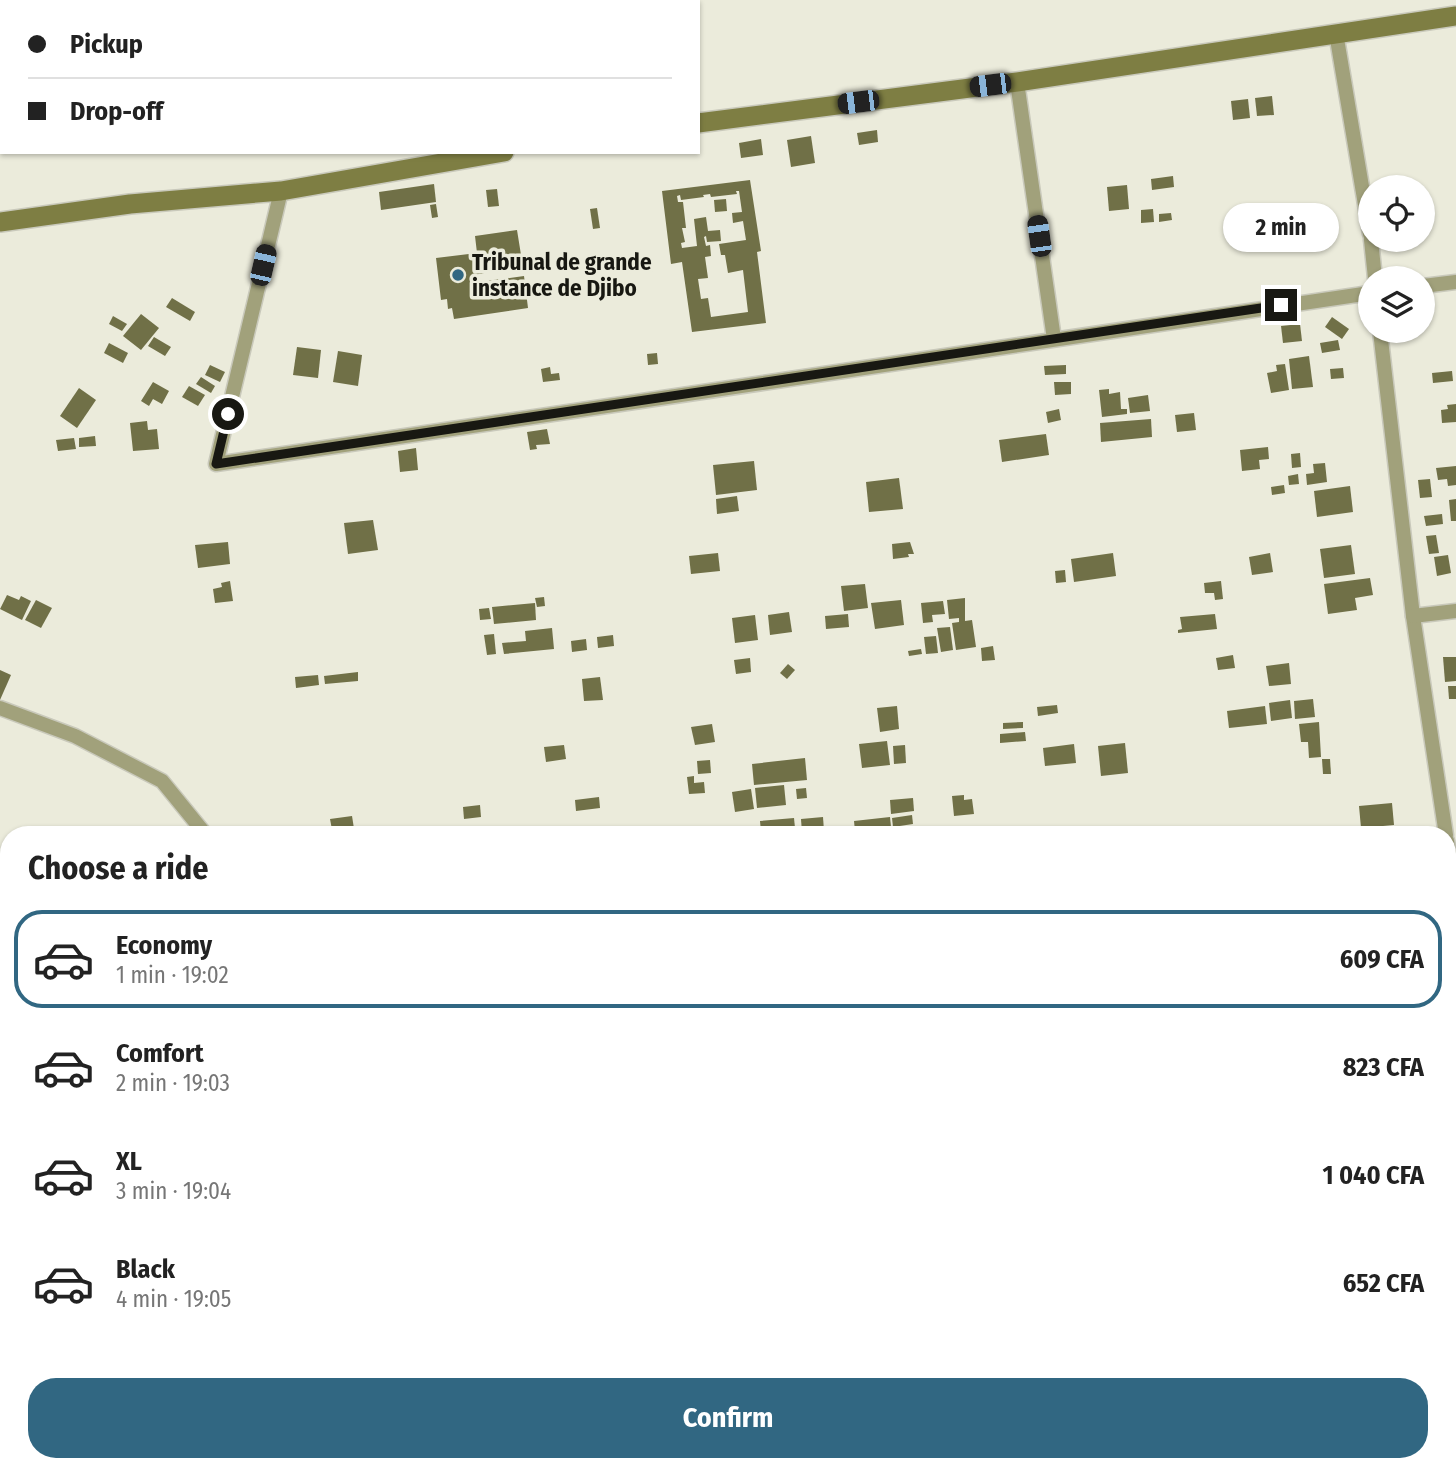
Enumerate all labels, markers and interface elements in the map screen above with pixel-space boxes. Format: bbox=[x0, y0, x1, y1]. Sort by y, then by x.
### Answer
text: Pickup bbox=[70, 29, 143, 60]
car bbox=[968, 72, 1013, 98]
car bbox=[836, 89, 881, 115]
text: Drop-off bbox=[70, 96, 163, 127]
map controls bbox=[1358, 175, 1435, 343]
button: locate bbox=[1358, 175, 1435, 252]
callout: 2 min bbox=[1223, 204, 1339, 252]
text: 2 min bbox=[1256, 213, 1307, 241]
car bbox=[1026, 214, 1053, 258]
car bbox=[249, 242, 278, 288]
place label: Tribunal de grande instance de Djibo bbox=[472, 248, 652, 302]
button: layers bbox=[1358, 266, 1435, 343]
marker: Tribunal de grande instance de Djibo bbox=[450, 267, 466, 283]
route end bbox=[1265, 289, 1297, 321]
route start bbox=[212, 398, 244, 430]
text: Choose a ride bbox=[28, 849, 209, 887]
icon: car bbox=[32, 928, 95, 991]
text: Economy bbox=[116, 930, 212, 961]
text: 609 CFA bbox=[1340, 944, 1424, 975]
text: 1 min · 19:02 bbox=[116, 961, 229, 989]
icon: car bbox=[32, 1036, 95, 1099]
text: Comfort bbox=[116, 1038, 204, 1069]
text: 823 CFA bbox=[1343, 1052, 1424, 1083]
text: 2 min · 19:03 bbox=[116, 1069, 230, 1097]
icon: car bbox=[32, 1144, 95, 1207]
text: XL bbox=[116, 1146, 142, 1177]
text: 1 040 CFA bbox=[1323, 1160, 1424, 1191]
text: 3 min · 19:04 bbox=[116, 1177, 231, 1205]
icon: car bbox=[32, 1252, 95, 1315]
text: Black bbox=[116, 1254, 175, 1285]
text: 652 CFA bbox=[1343, 1268, 1424, 1299]
text: 4 min · 19:05 bbox=[116, 1285, 231, 1313]
button: Confirm bbox=[28, 1378, 1428, 1458]

